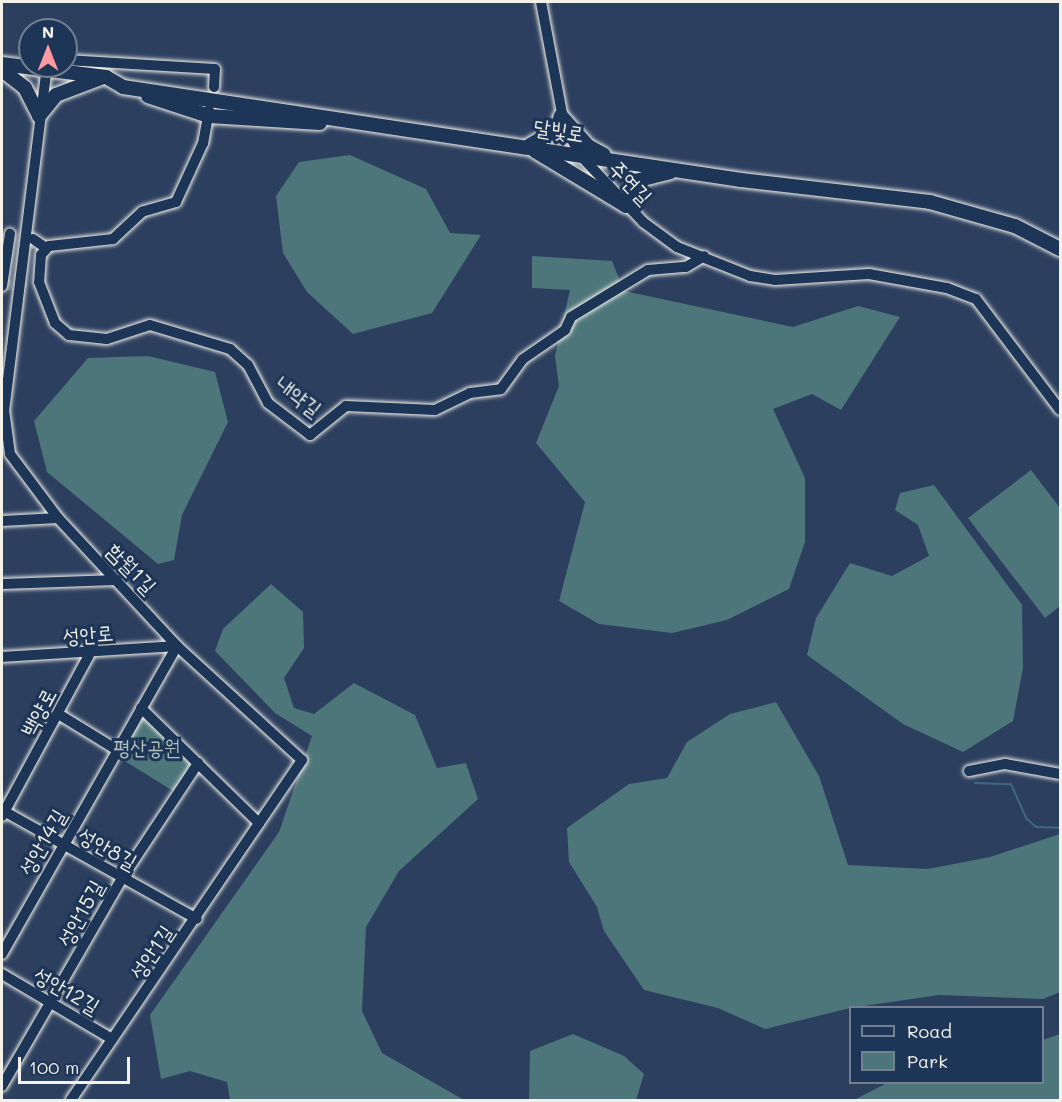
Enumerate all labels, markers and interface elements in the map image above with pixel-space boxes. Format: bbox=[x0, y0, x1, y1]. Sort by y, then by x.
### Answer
north arrow bbox=[18, 18, 78, 78]
text: N bbox=[42, 21, 54, 42]
street label: 달빛로 bbox=[532, 114, 586, 146]
street label: 주연길 bbox=[604, 155, 658, 209]
street label: 내약길 bbox=[271, 371, 327, 421]
street label: 함월1길 bbox=[102, 538, 162, 598]
street label: 성안로 bbox=[62, 620, 114, 648]
street label: 백양로 bbox=[15, 684, 61, 740]
park label: 평산공원 bbox=[113, 734, 181, 760]
street label: 성안14길 bbox=[13, 804, 71, 880]
street label: 성안8길 bbox=[74, 822, 142, 874]
street label: 성안15길 bbox=[51, 875, 109, 951]
street label: 성안1길 bbox=[124, 920, 178, 984]
street label: 성안12길 bbox=[30, 961, 104, 1019]
legend bbox=[849, 1006, 1044, 1084]
text: Road bbox=[907, 1019, 952, 1043]
scale bar bbox=[21, 1045, 134, 1083]
text: Park bbox=[907, 1049, 948, 1073]
text: 100 m bbox=[29, 1055, 79, 1079]

